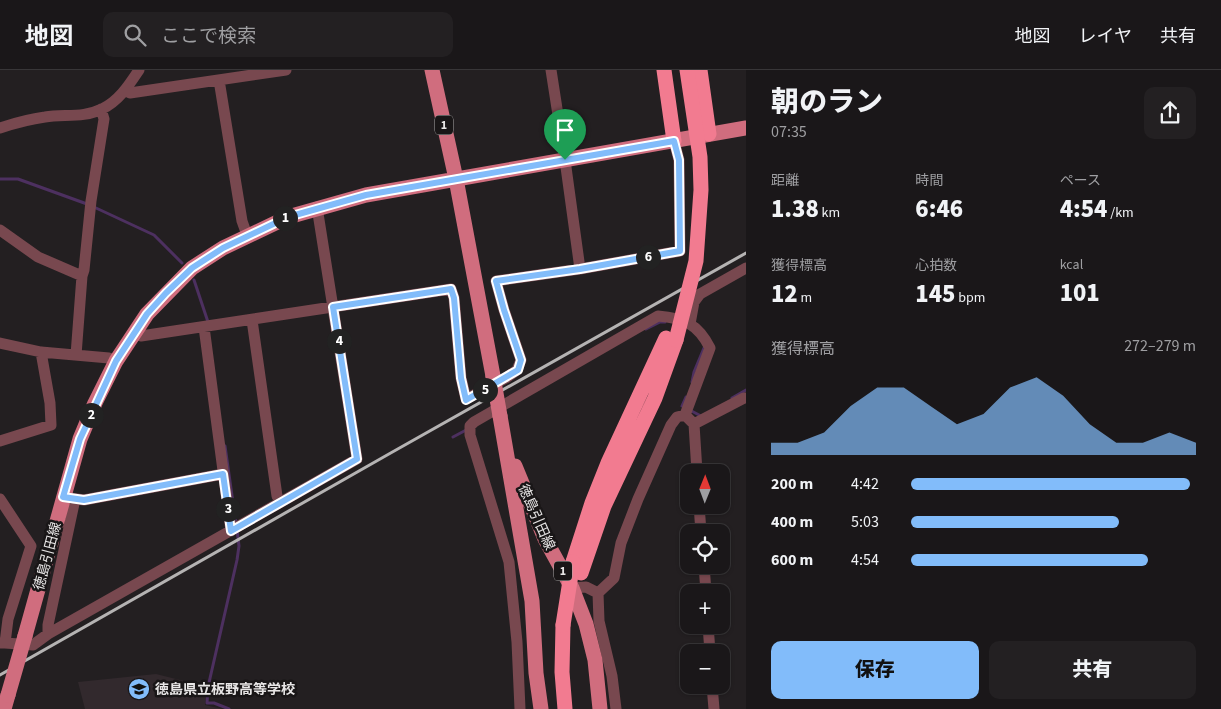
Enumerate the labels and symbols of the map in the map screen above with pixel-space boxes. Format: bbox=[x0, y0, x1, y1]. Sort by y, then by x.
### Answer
pin bbox=[544, 109, 586, 160]
road number: 1 bbox=[435, 116, 453, 134]
pin: 1 bbox=[272, 206, 298, 230]
pin: 6 bbox=[636, 244, 660, 270]
pin: 4 bbox=[326, 328, 352, 354]
pin: 5 bbox=[472, 378, 498, 402]
pin: 2 bbox=[78, 402, 104, 428]
north arrow bbox=[680, 464, 730, 514]
street label: 徳島引田線 bbox=[513, 481, 559, 553]
pin: 3 bbox=[216, 496, 240, 522]
street label: 徳島引田線 bbox=[29, 520, 67, 593]
road number: 1 bbox=[554, 562, 572, 581]
school or university icon: 徳島県立板野高等学校 bbox=[127, 677, 151, 701]
place label: 徳島県立板野高等学校 bbox=[155, 680, 295, 700]

